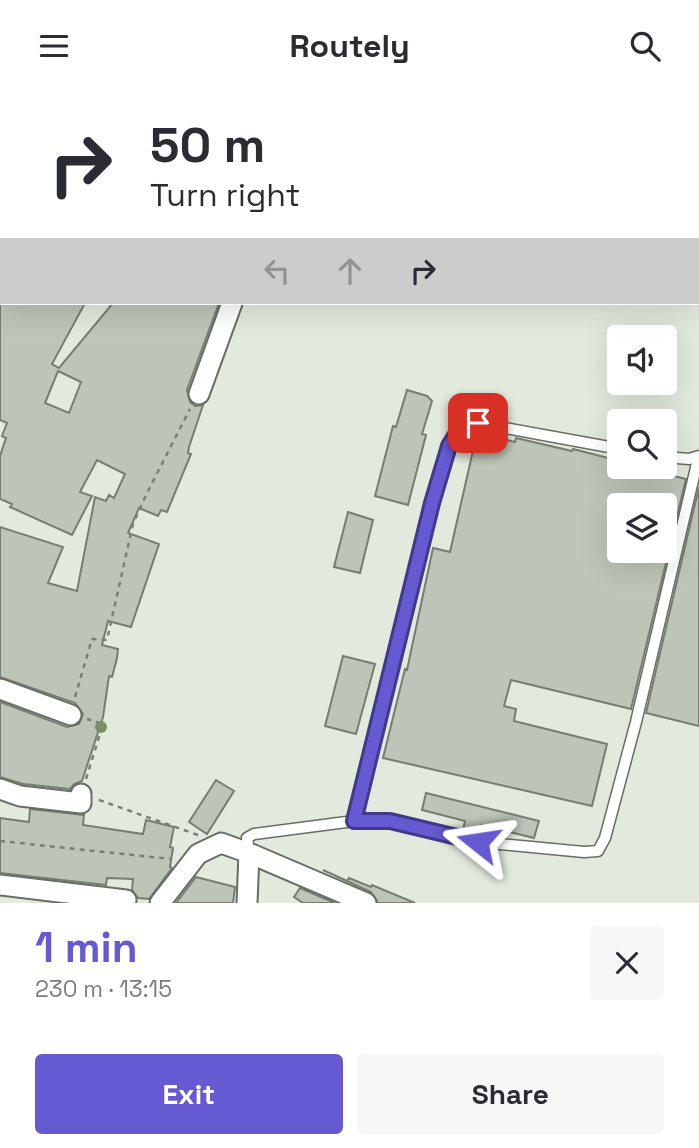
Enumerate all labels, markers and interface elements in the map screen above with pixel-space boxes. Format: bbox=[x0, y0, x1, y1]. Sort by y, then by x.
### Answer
text: Routely bbox=[289, 26, 410, 66]
icon: menu bbox=[35, 27, 73, 65]
icon: search bbox=[626, 27, 664, 65]
text: 50 m bbox=[150, 114, 265, 176]
icon: right bbox=[35, 119, 126, 210]
text: Turn right bbox=[150, 175, 300, 215]
icon: left bbox=[258, 252, 296, 290]
icon: ahead bbox=[331, 252, 369, 290]
icon: right bbox=[404, 252, 442, 290]
map controls bbox=[607, 325, 677, 563]
button: sound bbox=[607, 325, 677, 395]
pin bbox=[448, 393, 508, 453]
icon: arrive bbox=[459, 404, 497, 442]
button: search bbox=[607, 409, 677, 479]
button: layers bbox=[607, 493, 677, 563]
position arrow bbox=[441, 805, 515, 879]
text: 1 min bbox=[35, 921, 138, 974]
button: close bbox=[590, 926, 664, 1000]
text: 230 m · 13:15 bbox=[35, 974, 172, 1004]
button: Exit bbox=[35, 1054, 343, 1134]
button: Share bbox=[357, 1054, 664, 1134]

